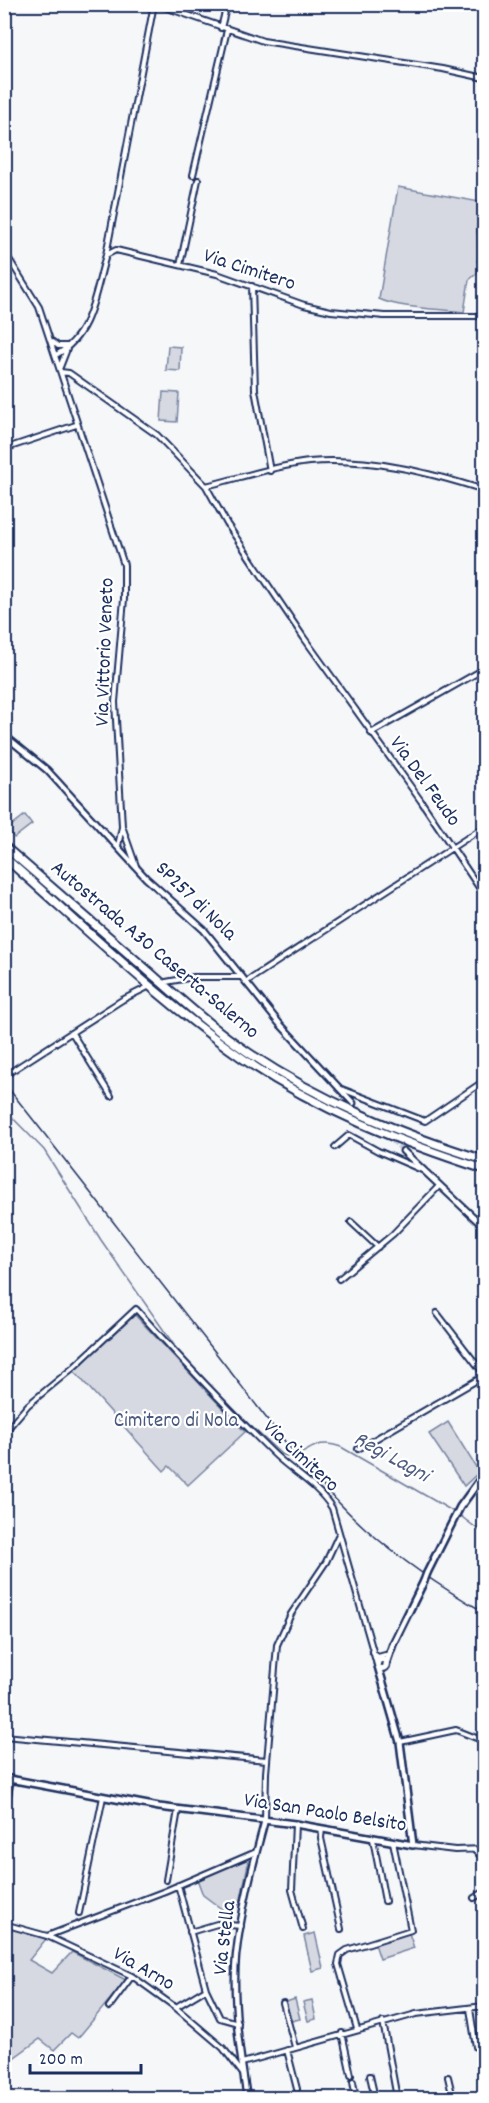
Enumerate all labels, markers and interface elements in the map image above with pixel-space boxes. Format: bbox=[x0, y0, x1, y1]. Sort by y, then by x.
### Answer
street label: Via Cimitero bbox=[199, 242, 299, 300]
street label: Via Vittorio Veneto bbox=[88, 577, 124, 727]
street label: Via Del Feudo bbox=[381, 731, 467, 833]
street label: Autostrada A30 Caserta-Salerno bbox=[43, 855, 265, 1047]
street label: SP257 di Nola bbox=[147, 855, 244, 950]
park label: Cimitero di Nola bbox=[114, 1407, 239, 1437]
street label: Via Cimitero bbox=[255, 1414, 345, 1500]
water label: Regi Lagni bbox=[348, 1425, 437, 1493]
street label: Via San Paolo Belsito bbox=[242, 1786, 408, 1842]
street label: Via Stella bbox=[207, 1898, 246, 1977]
street label: Via Arno bbox=[107, 1940, 179, 2000]
scale bar bbox=[30, 2037, 141, 2075]
text: 200 m bbox=[39, 2048, 83, 2073]

